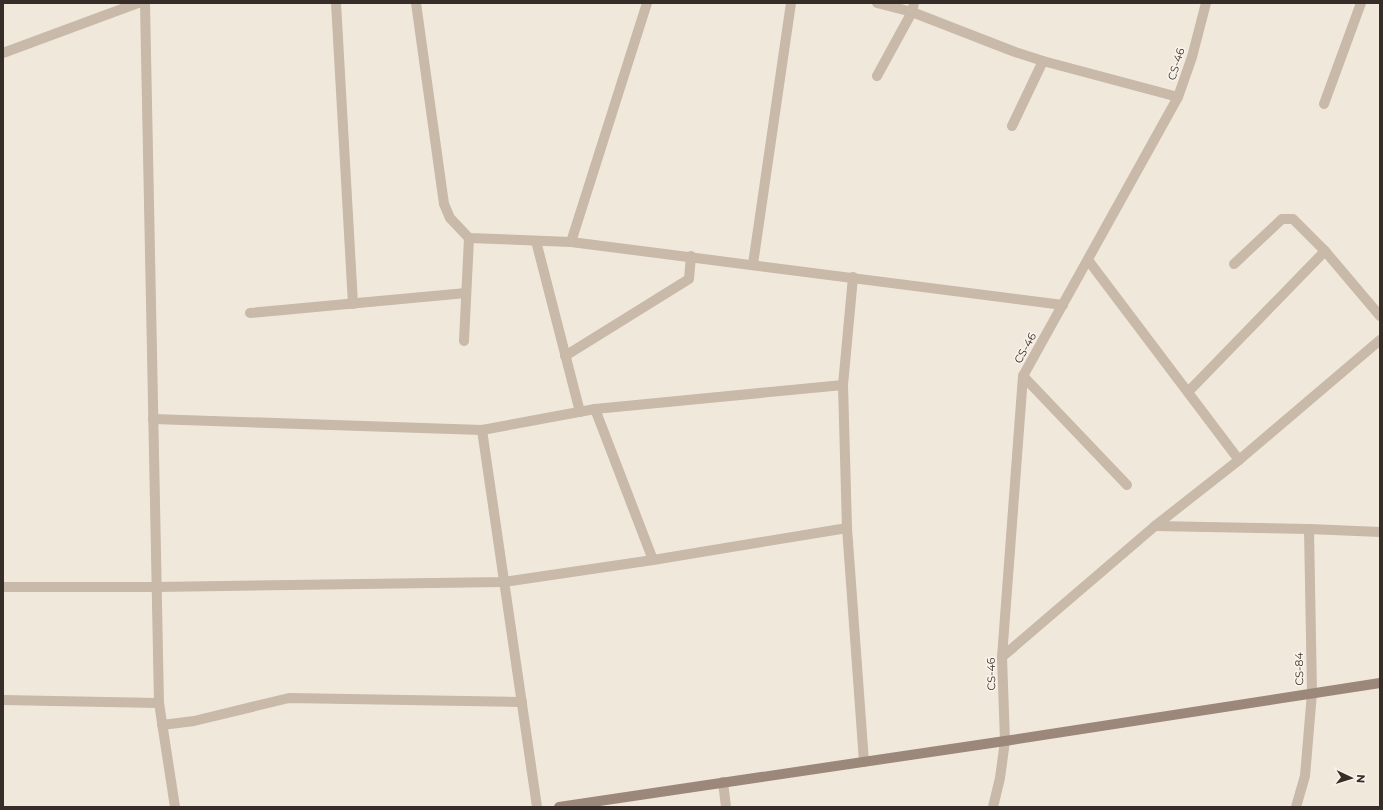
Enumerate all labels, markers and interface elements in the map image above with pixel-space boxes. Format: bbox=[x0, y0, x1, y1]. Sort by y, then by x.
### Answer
street label: CS-46 bbox=[1164, 46, 1188, 82]
street label: CS-46 bbox=[1011, 330, 1039, 366]
street label: CS-84 bbox=[1292, 652, 1306, 686]
street label: CS-46 bbox=[984, 657, 998, 691]
north arrow bbox=[1331, 758, 1371, 798]
text: N bbox=[1354, 774, 1368, 784]

